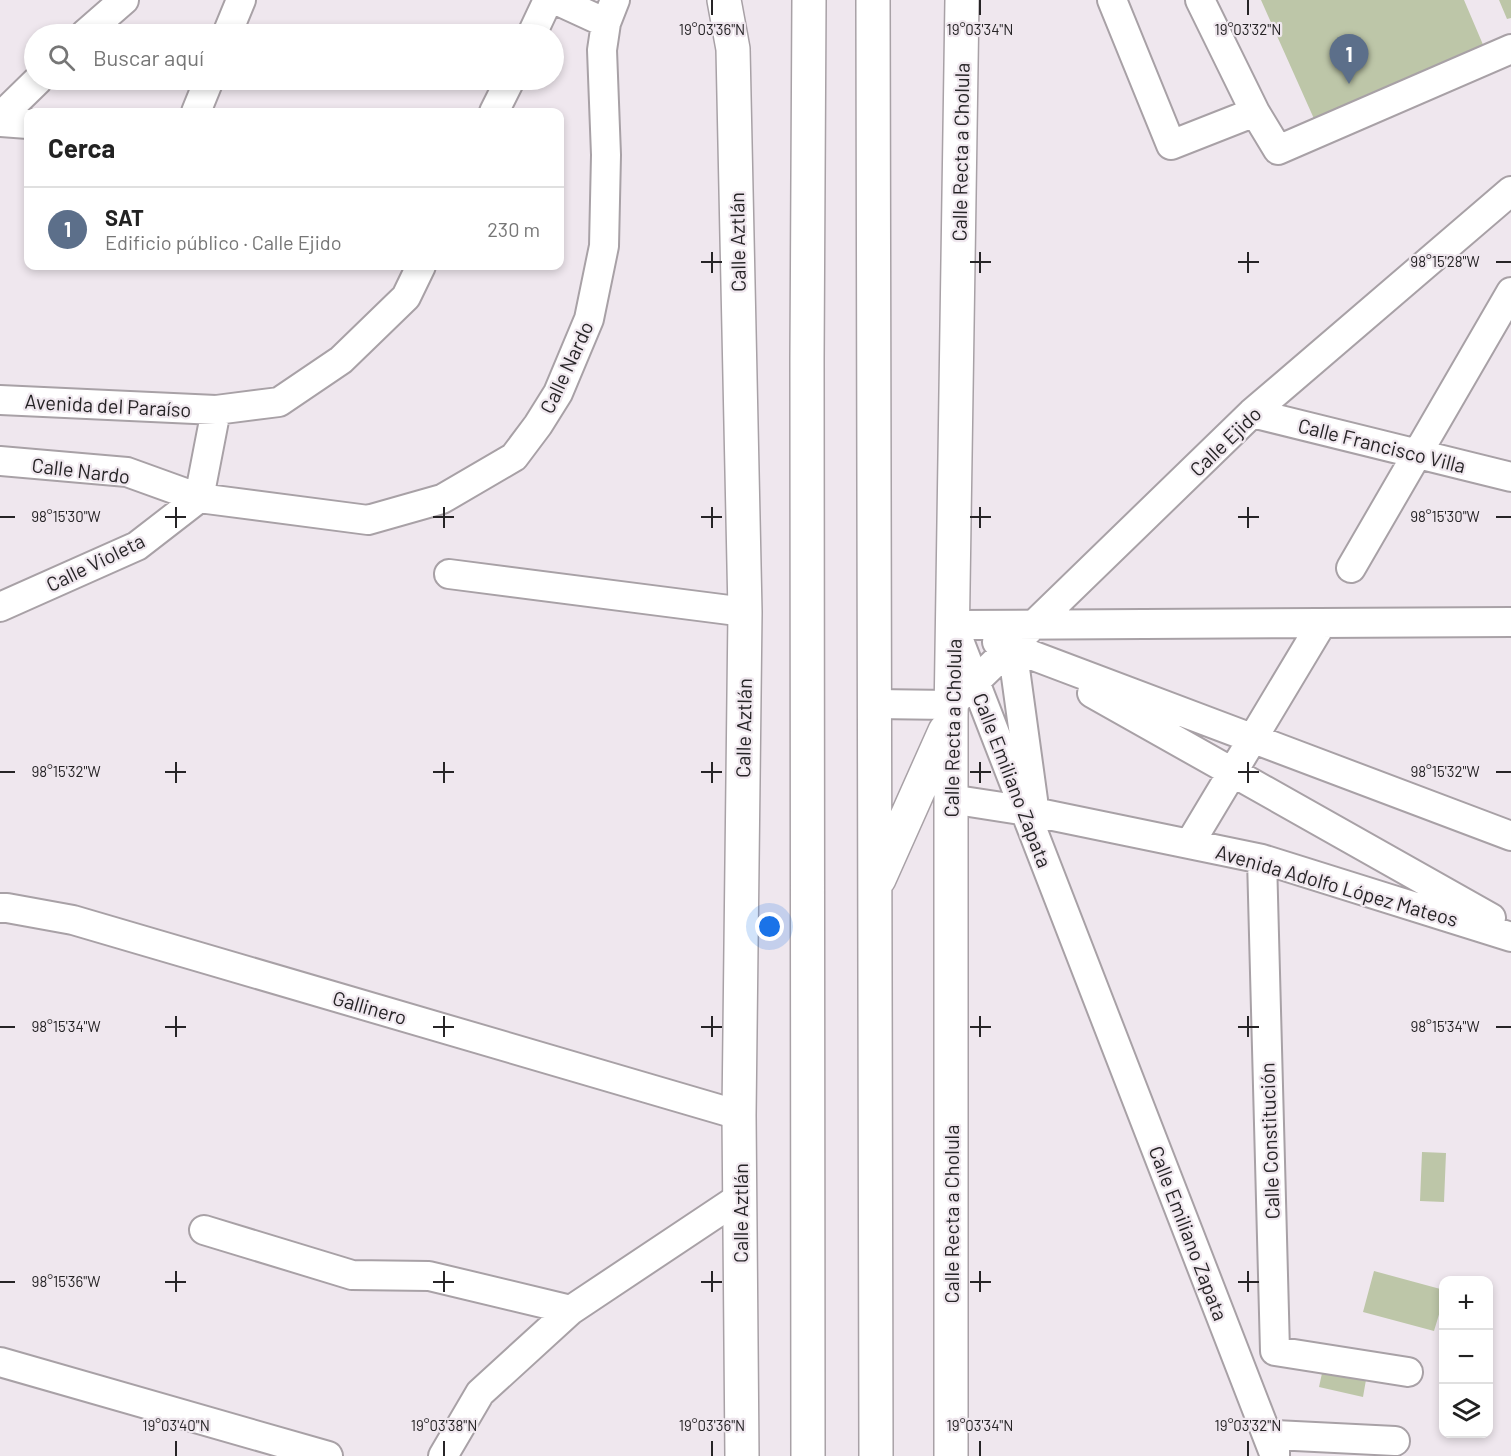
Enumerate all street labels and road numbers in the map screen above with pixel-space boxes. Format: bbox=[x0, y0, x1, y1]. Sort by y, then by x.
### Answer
street label: Calle Recta a Cholula bbox=[946, 62, 974, 242]
street label: Calle Aztlán bbox=[724, 192, 750, 292]
street label: Calle Nardo bbox=[534, 317, 598, 417]
street label: Avenida del Paraíso bbox=[24, 389, 192, 421]
street label: Calle Ejido bbox=[1184, 401, 1266, 481]
street label: Calle Francisco Villa bbox=[1296, 413, 1468, 477]
street label: Calle Nardo bbox=[30, 452, 132, 488]
street label: Calle Violeta bbox=[42, 528, 148, 596]
street label: Calle Recta a Cholula bbox=[938, 638, 966, 818]
street label: Calle Aztlán bbox=[730, 678, 756, 778]
street label: Calle Emiliano Zapata bbox=[969, 689, 1057, 871]
street label: Avenida Adolfo López Mateos bbox=[1213, 839, 1461, 931]
street label: Gallinero bbox=[330, 985, 410, 1029]
street label: Calle Constitución bbox=[1254, 1062, 1284, 1220]
street label: Calle Recta a Cholula bbox=[939, 1125, 963, 1303]
street label: Calle Emiliano Zapata bbox=[1145, 1142, 1233, 1324]
street label: Calle Aztlán bbox=[728, 1163, 752, 1263]

